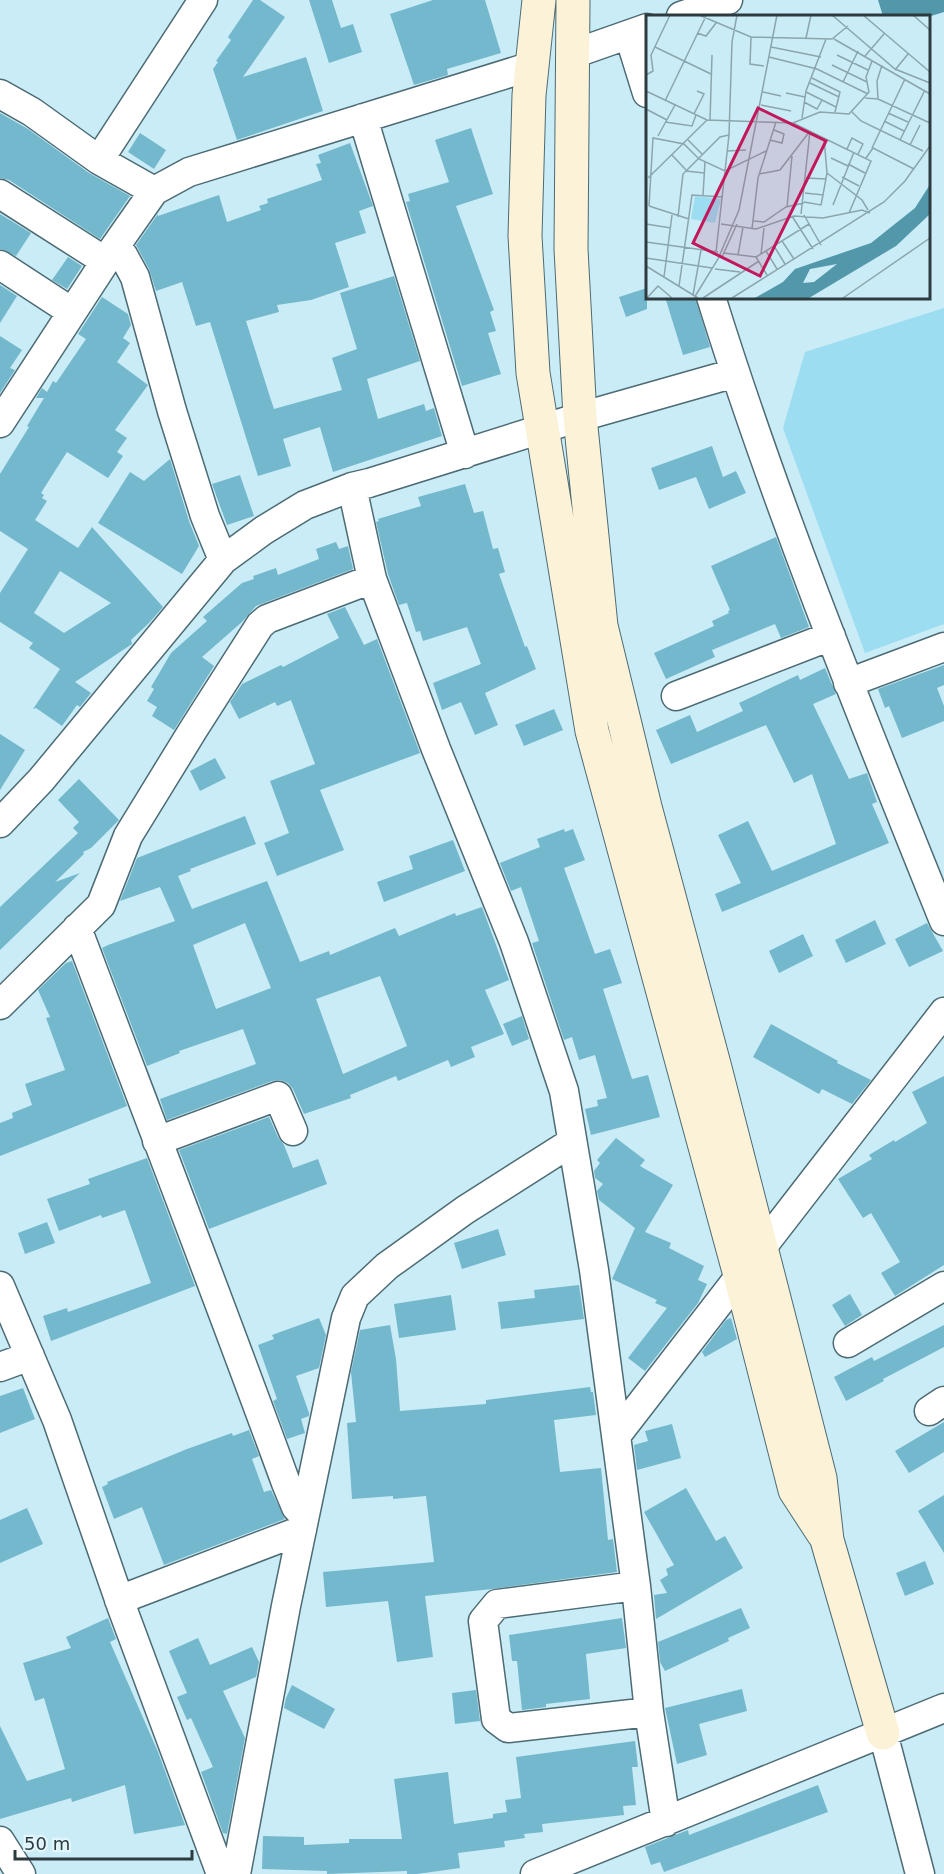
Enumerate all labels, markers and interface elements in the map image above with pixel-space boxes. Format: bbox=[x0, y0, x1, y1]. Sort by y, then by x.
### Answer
inset map bbox=[646, 15, 929, 298]
scale bar bbox=[15, 1823, 192, 1861]
text: 50 m bbox=[24, 1833, 70, 1854]

